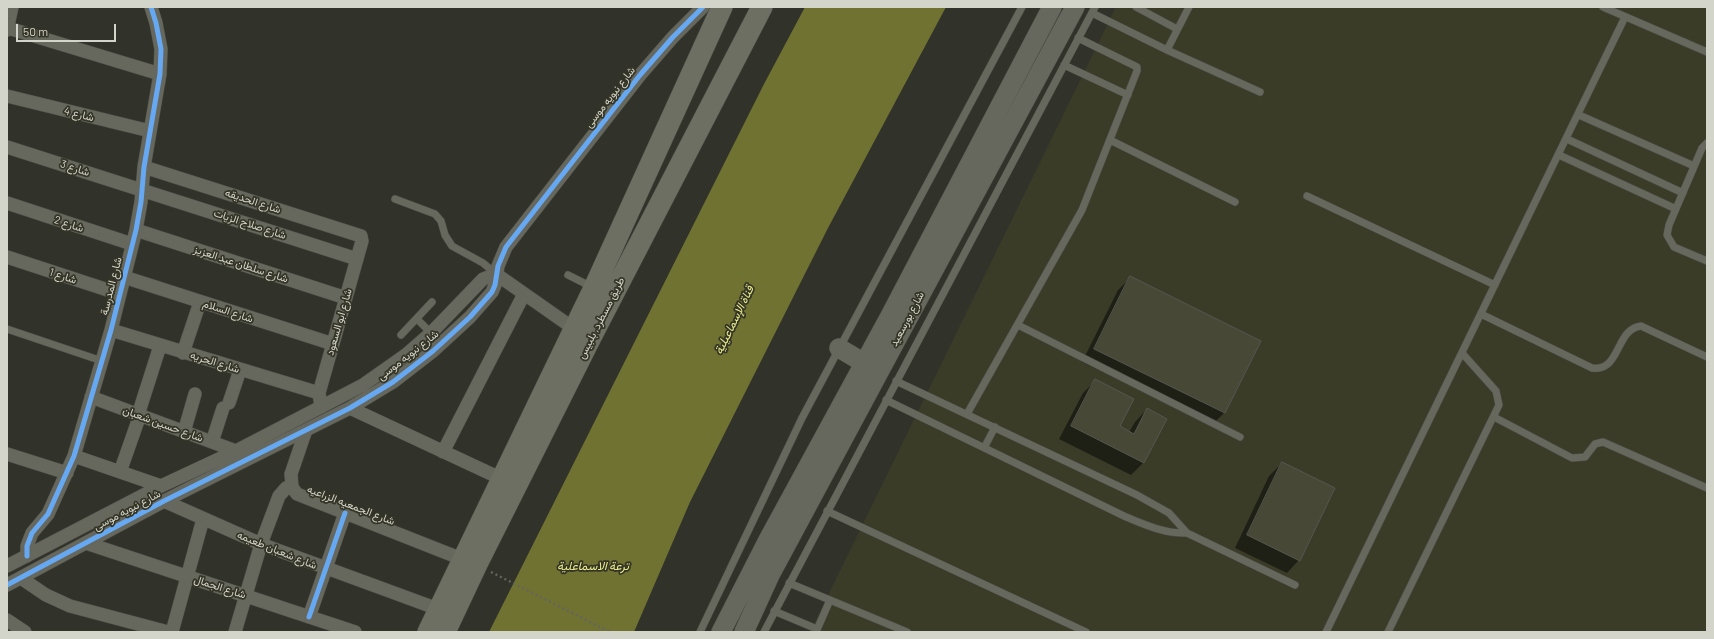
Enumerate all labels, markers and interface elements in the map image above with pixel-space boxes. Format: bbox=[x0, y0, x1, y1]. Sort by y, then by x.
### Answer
scale bar bbox=[18, 16, 118, 42]
text: 50 m bbox=[23, 24, 48, 38]
street label: شارع نبويه موسى bbox=[582, 64, 638, 130]
street label: شارع 4 bbox=[63, 104, 95, 124]
street label: شارع 3 bbox=[59, 157, 91, 179]
street label: شارع الحديقه bbox=[223, 186, 283, 216]
street label: شارع صلاح الزيات bbox=[212, 206, 288, 242]
street label: شارع 2 bbox=[53, 213, 85, 235]
street label: شارع سلطان عبد العزيز bbox=[192, 243, 290, 285]
street label: شارع المدرسة bbox=[97, 256, 125, 316]
street label: شارع 1 bbox=[48, 265, 78, 287]
street label: طريق مسطرد, بلبيس bbox=[575, 275, 627, 361]
water label: قناة الإسماعيلية bbox=[711, 283, 757, 357]
street label: شارع ابو السعود bbox=[323, 287, 355, 357]
street label: شارع بورسعيد bbox=[887, 289, 927, 349]
street label: شارع السلام bbox=[201, 297, 255, 325]
street label: شارع نبويه موسى bbox=[375, 327, 441, 383]
street label: شارع الحريه bbox=[189, 348, 241, 376]
street label: شارع حسين شعبان bbox=[121, 403, 205, 445]
street label: شارع الجمعيه الزراعيه bbox=[305, 482, 397, 528]
street label: شارع نبويه موسى bbox=[91, 487, 163, 533]
street label: شارع شعبان طعيمه bbox=[235, 528, 319, 572]
water label: ترعة الاسماعلية bbox=[557, 559, 629, 573]
street label: شارع الجمال bbox=[192, 572, 248, 602]

